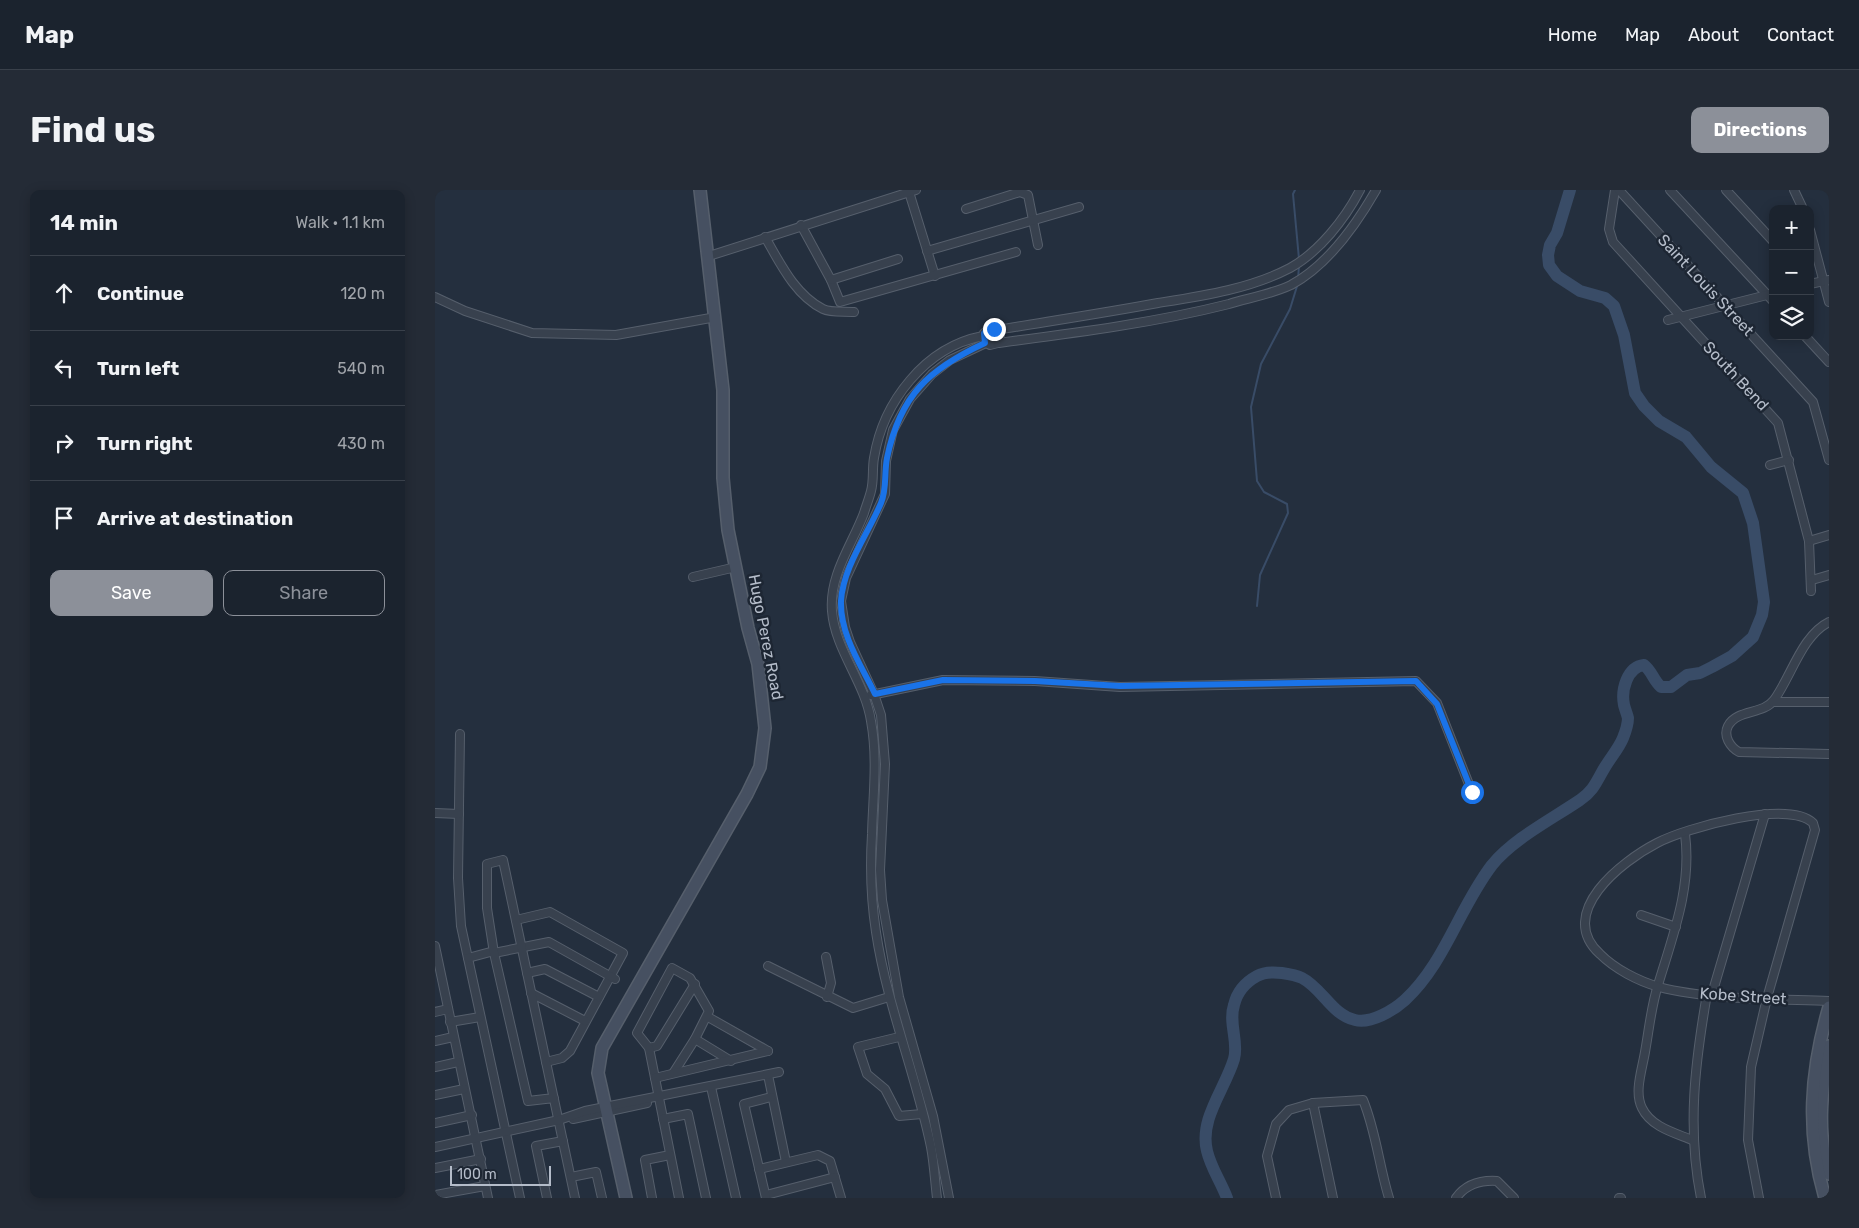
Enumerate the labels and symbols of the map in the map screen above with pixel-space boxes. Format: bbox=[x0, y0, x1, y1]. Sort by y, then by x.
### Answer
street label: Saint Louis Street bbox=[1654, 230, 1758, 340]
route end bbox=[983, 318, 1006, 341]
street label: South Bend bbox=[1699, 338, 1773, 414]
street label: Hugo Perez Road bbox=[744, 573, 788, 701]
route start bbox=[1461, 781, 1484, 804]
street label: Kobe Street bbox=[1699, 983, 1787, 1009]
scale bar bbox=[450, 1163, 551, 1186]

